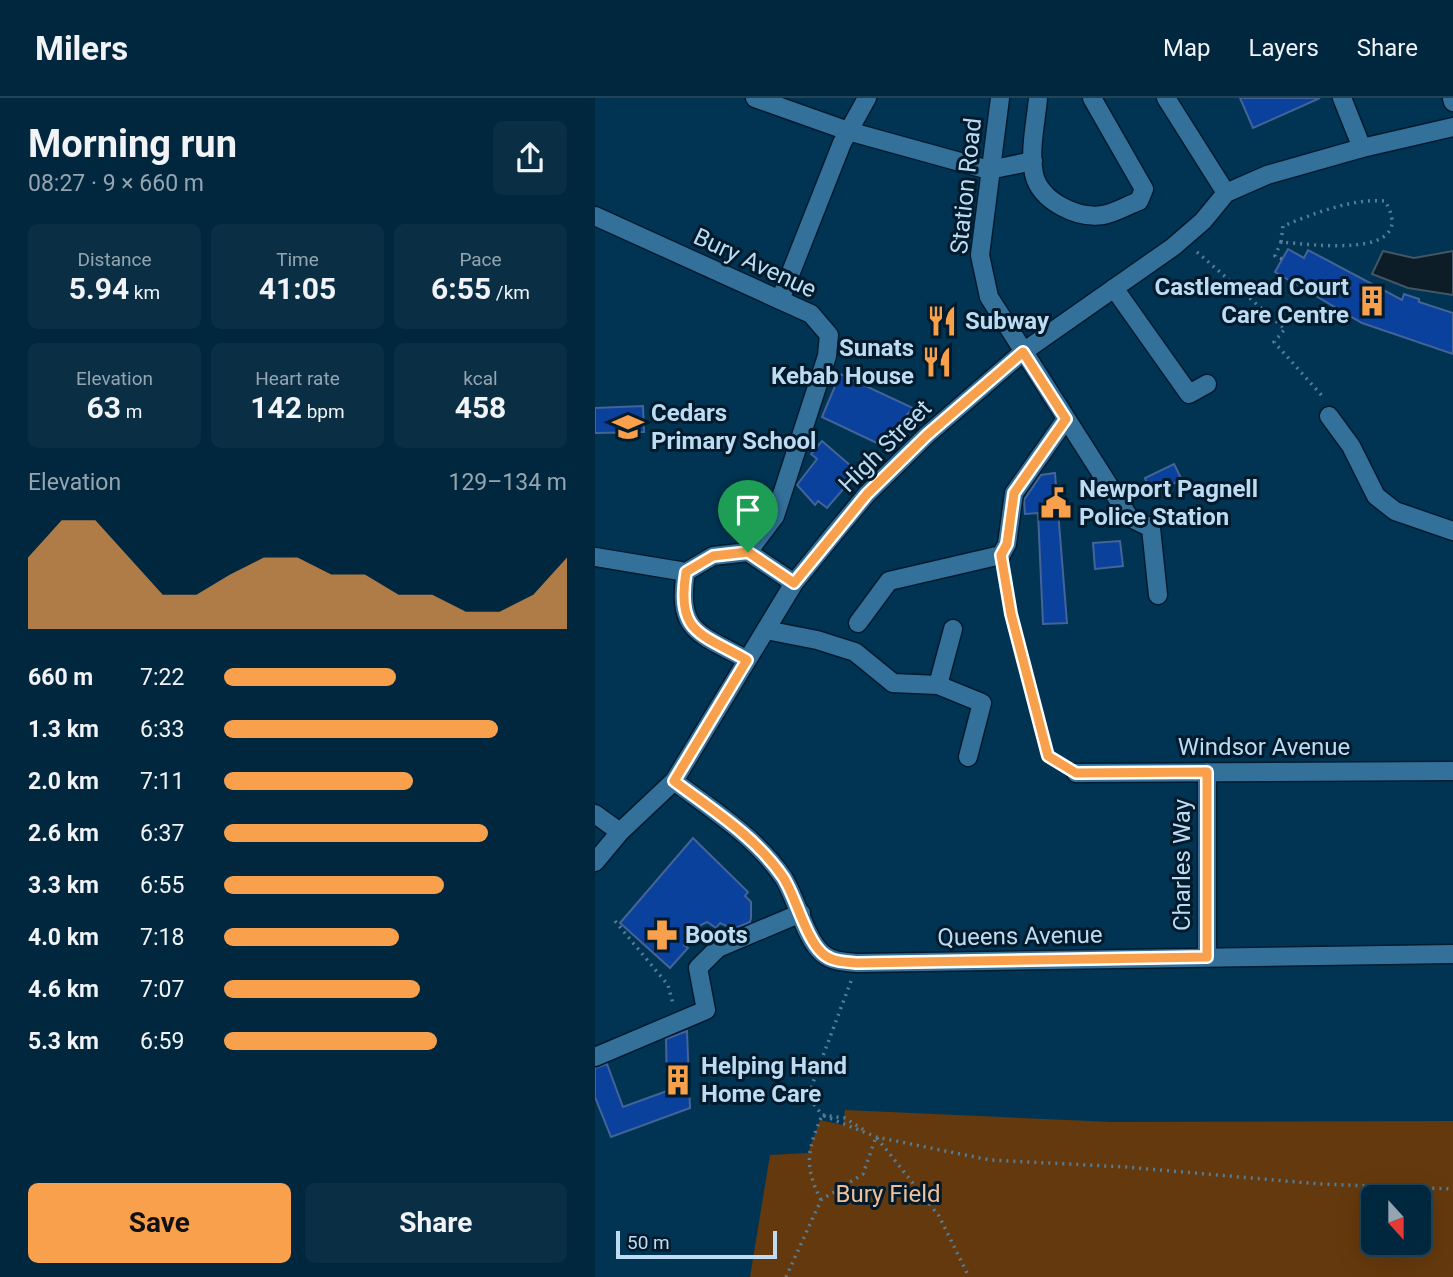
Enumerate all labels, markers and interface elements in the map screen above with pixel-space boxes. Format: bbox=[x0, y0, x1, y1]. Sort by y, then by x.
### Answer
text: Milers bbox=[35, 29, 128, 68]
text: Map bbox=[1163, 34, 1211, 62]
text: Layers bbox=[1249, 34, 1319, 62]
text: Share bbox=[1357, 34, 1418, 62]
street label: Station Road bbox=[945, 117, 987, 255]
button: share bbox=[493, 121, 567, 195]
text: Morning run bbox=[28, 122, 237, 166]
text: 08:27 · 9 × 660 m bbox=[28, 170, 204, 197]
street label: Bury Avenue bbox=[689, 222, 821, 304]
text: Distance bbox=[78, 248, 151, 271]
text: Time bbox=[276, 248, 319, 271]
text: Pace bbox=[459, 248, 502, 271]
text: 5.94 bbox=[69, 271, 129, 306]
text: 41:05 bbox=[259, 271, 336, 306]
text: 6:55 bbox=[431, 271, 491, 306]
place label: Castlemead Court Care Centre bbox=[1154, 273, 1349, 329]
text: km bbox=[129, 281, 160, 304]
text: /km bbox=[491, 281, 530, 304]
building icon: Castlemead Court Care Centre bbox=[1355, 284, 1389, 318]
restaurant icon: Subway bbox=[925, 304, 959, 338]
place label: Subway bbox=[965, 307, 1050, 335]
place label: Sunats Kebab House bbox=[771, 334, 914, 390]
restaurant icon: Sunats Kebab House bbox=[920, 345, 954, 379]
text: Elevation bbox=[76, 367, 153, 390]
text: Heart rate bbox=[255, 367, 340, 390]
text: kcal bbox=[463, 367, 498, 390]
text: 63 bbox=[87, 390, 121, 425]
text: 142 bbox=[250, 390, 302, 425]
text: 458 bbox=[455, 390, 506, 425]
street label: High Street bbox=[833, 394, 937, 498]
place label: Cedars Primary School bbox=[651, 399, 816, 455]
text: m bbox=[121, 400, 142, 423]
text: bpm bbox=[302, 400, 345, 423]
school or university icon: Cedars Primary School bbox=[611, 410, 645, 444]
text: Elevation bbox=[28, 469, 121, 496]
text: 129–134 m bbox=[448, 469, 567, 496]
place label: Newport Pagnell Police Station bbox=[1079, 475, 1258, 531]
pin bbox=[718, 480, 778, 552]
public building icon: Newport Pagnell Police Station bbox=[1039, 486, 1073, 520]
icon: arrive bbox=[729, 491, 767, 529]
text: 660 m bbox=[28, 664, 93, 691]
text: 7:22 bbox=[140, 664, 184, 691]
text: 1.3 km bbox=[28, 716, 99, 743]
text: 6:33 bbox=[140, 716, 184, 743]
street label: Windsor Avenue bbox=[1178, 733, 1350, 761]
text: 2.0 km bbox=[28, 768, 99, 795]
text: 7:11 bbox=[140, 768, 184, 795]
street label: Charles Way bbox=[1168, 798, 1196, 931]
text: 2.6 km bbox=[28, 820, 99, 847]
text: 6:37 bbox=[140, 820, 184, 847]
text: 3.3 km bbox=[28, 872, 99, 899]
text: 6:55 bbox=[140, 872, 184, 899]
pharmacy icon: Boots bbox=[645, 918, 679, 952]
place label: Boots bbox=[685, 921, 748, 949]
street label: Queens Avenue bbox=[937, 921, 1103, 951]
text: 4.0 km bbox=[28, 924, 99, 951]
text: 7:18 bbox=[140, 924, 184, 951]
text: 4.6 km bbox=[28, 976, 99, 1003]
text: 7:07 bbox=[140, 976, 184, 1003]
text: 5.3 km bbox=[28, 1028, 99, 1055]
text: 6:59 bbox=[140, 1028, 184, 1055]
place label: Helping Hand Home Care bbox=[701, 1052, 847, 1108]
building icon: Helping Hand Home Care bbox=[661, 1063, 695, 1097]
park label: Bury Field bbox=[835, 1180, 941, 1208]
button: Save bbox=[28, 1183, 291, 1263]
button: Share bbox=[305, 1183, 567, 1263]
north arrow bbox=[1361, 1185, 1431, 1255]
map controls bbox=[1361, 1185, 1431, 1255]
scale bar bbox=[616, 1228, 777, 1260]
text: 50 m bbox=[627, 1231, 670, 1254]

